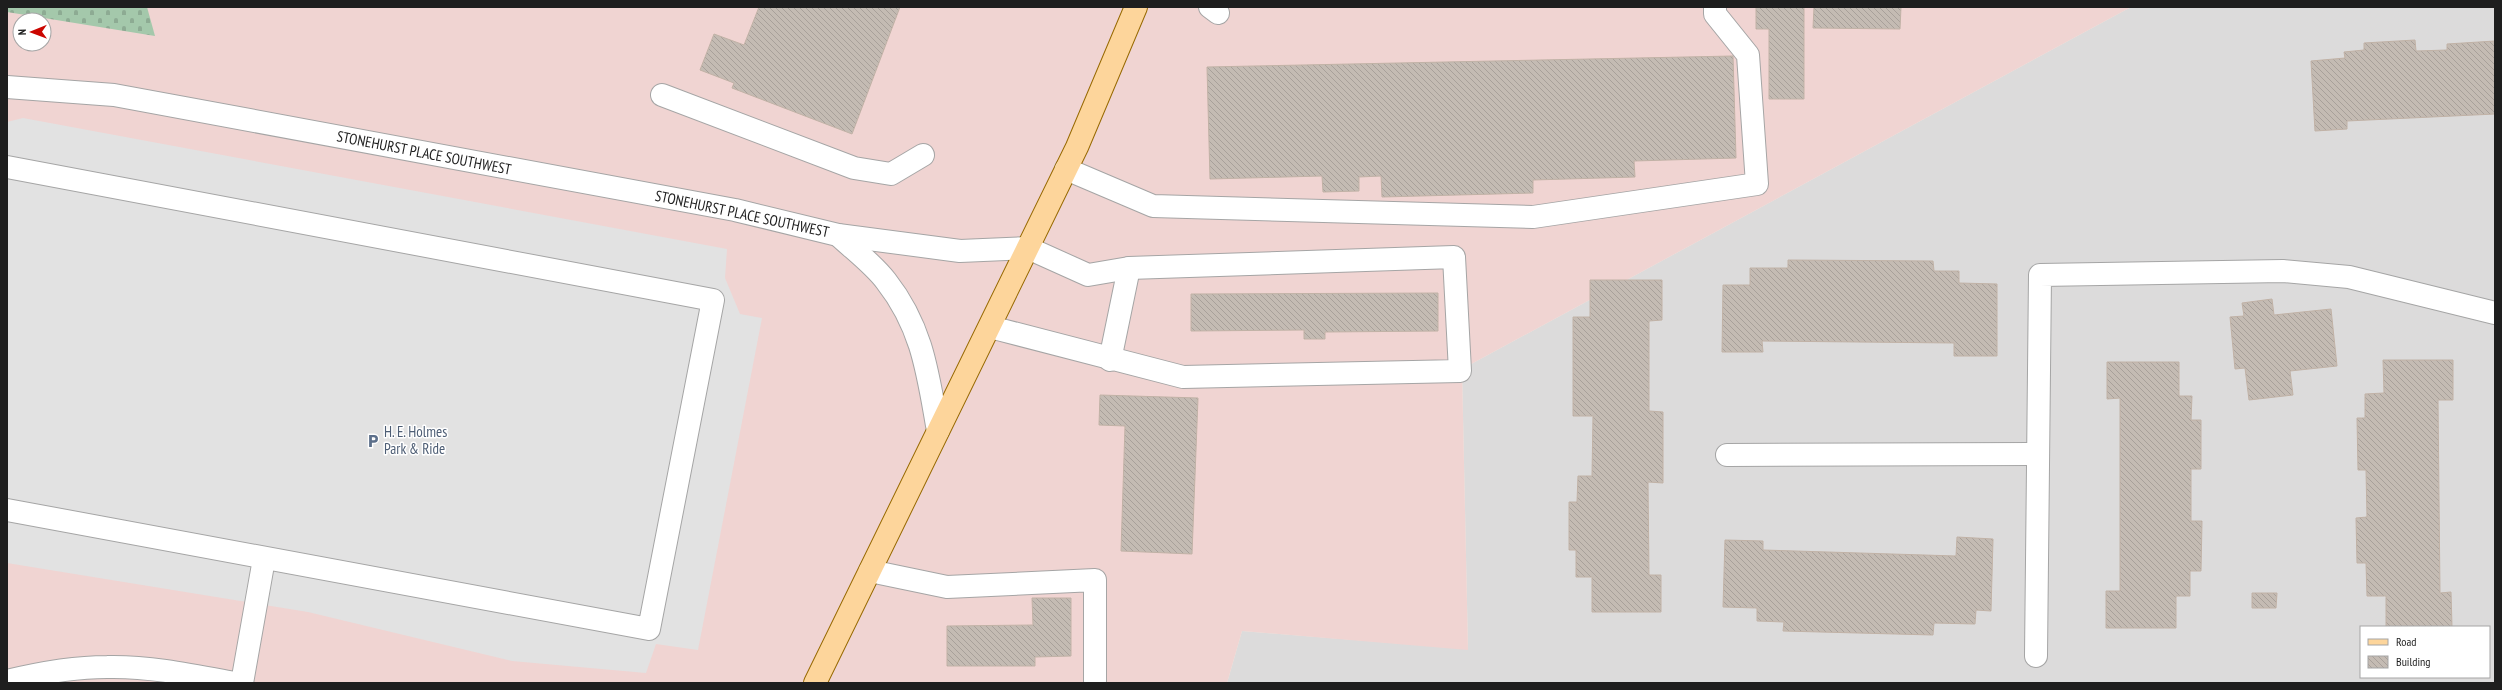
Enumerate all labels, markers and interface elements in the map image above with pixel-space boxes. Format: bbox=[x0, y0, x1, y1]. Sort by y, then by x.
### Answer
north arrow bbox=[12, 12, 52, 52]
text: N bbox=[15, 29, 29, 35]
street label: STONEHURST PLACE SOUTHWEST bbox=[335, 126, 513, 179]
street label: STONEHURST PLACE SOUTHWEST bbox=[653, 186, 831, 241]
place label: H. E. Holmes Park & Ride bbox=[384, 422, 447, 458]
parking icon: H. E. Holmes Park & Ride bbox=[365, 433, 381, 449]
legend bbox=[2360, 626, 2490, 678]
text: Road bbox=[2396, 634, 2416, 649]
text: Building bbox=[2396, 654, 2431, 669]

